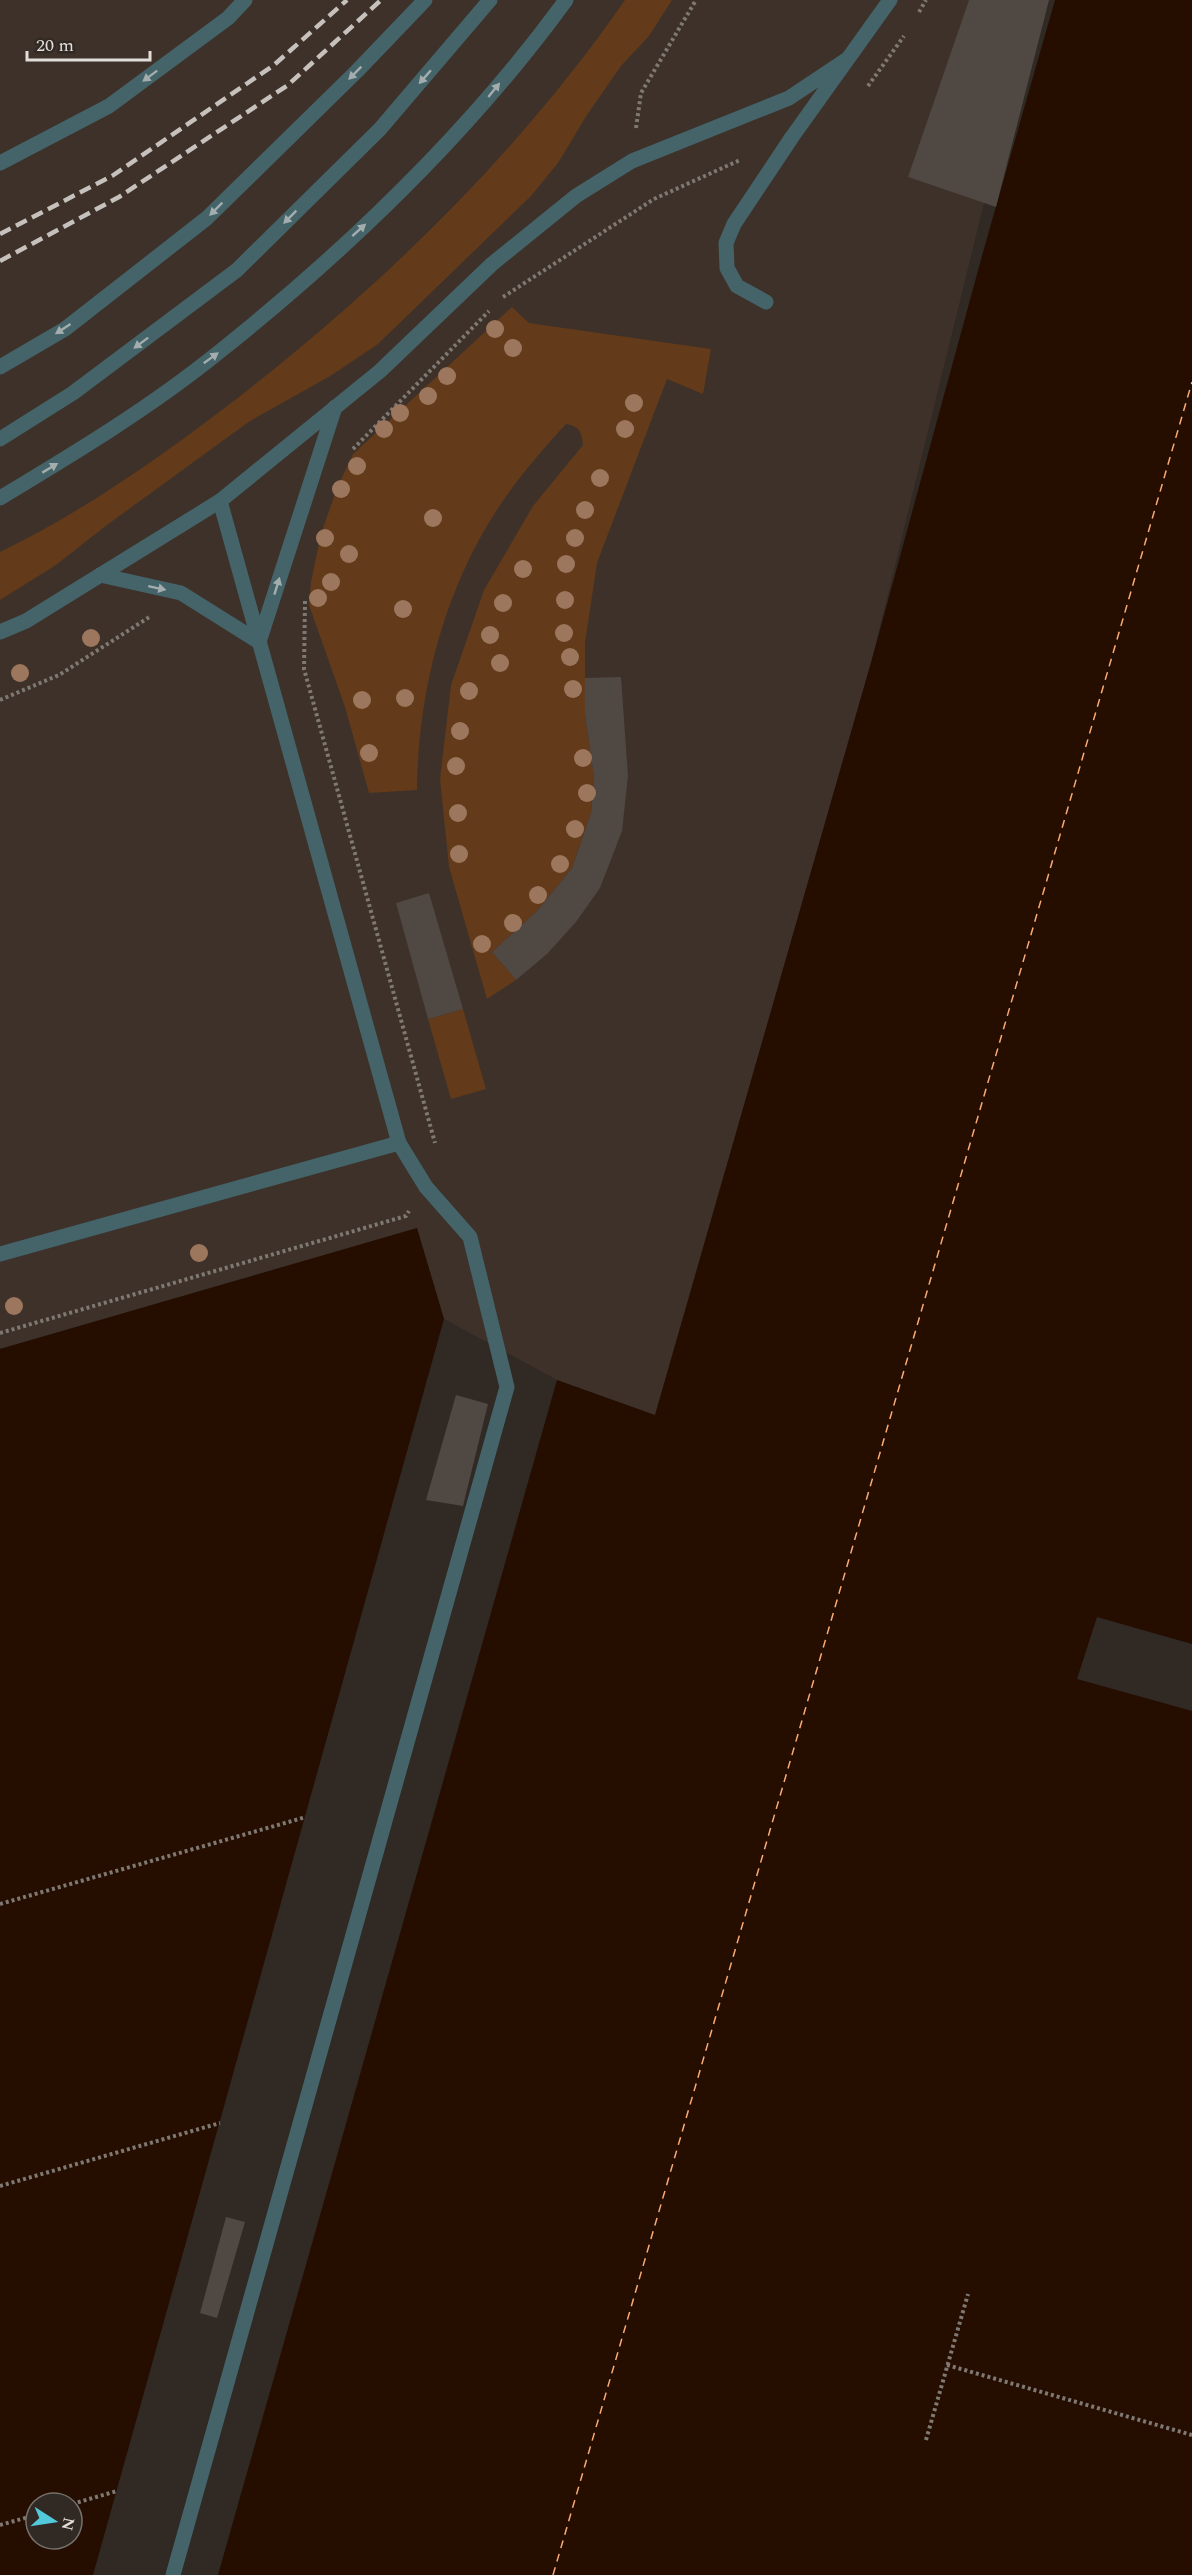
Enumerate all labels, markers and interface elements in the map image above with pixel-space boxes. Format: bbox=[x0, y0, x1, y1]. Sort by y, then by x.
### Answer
scale bar bbox=[27, 24, 150, 62]
text: 20 m bbox=[36, 32, 74, 59]
one-way arrow bbox=[349, 65, 363, 79]
one-way arrow bbox=[143, 69, 158, 81]
one-way arrow bbox=[419, 69, 432, 84]
one-way arrow bbox=[487, 82, 500, 98]
one-way arrow bbox=[210, 202, 224, 216]
one-way arrow bbox=[283, 210, 297, 224]
one-way arrow bbox=[351, 223, 366, 237]
one-way arrow bbox=[55, 323, 71, 335]
one-way arrow bbox=[133, 336, 148, 348]
one-way arrow bbox=[203, 352, 219, 364]
one-way arrow bbox=[42, 463, 59, 473]
one-way arrow bbox=[273, 577, 282, 595]
one-way arrow bbox=[148, 583, 166, 593]
north arrow bbox=[24, 2491, 84, 2551]
text: N bbox=[55, 2515, 81, 2533]

